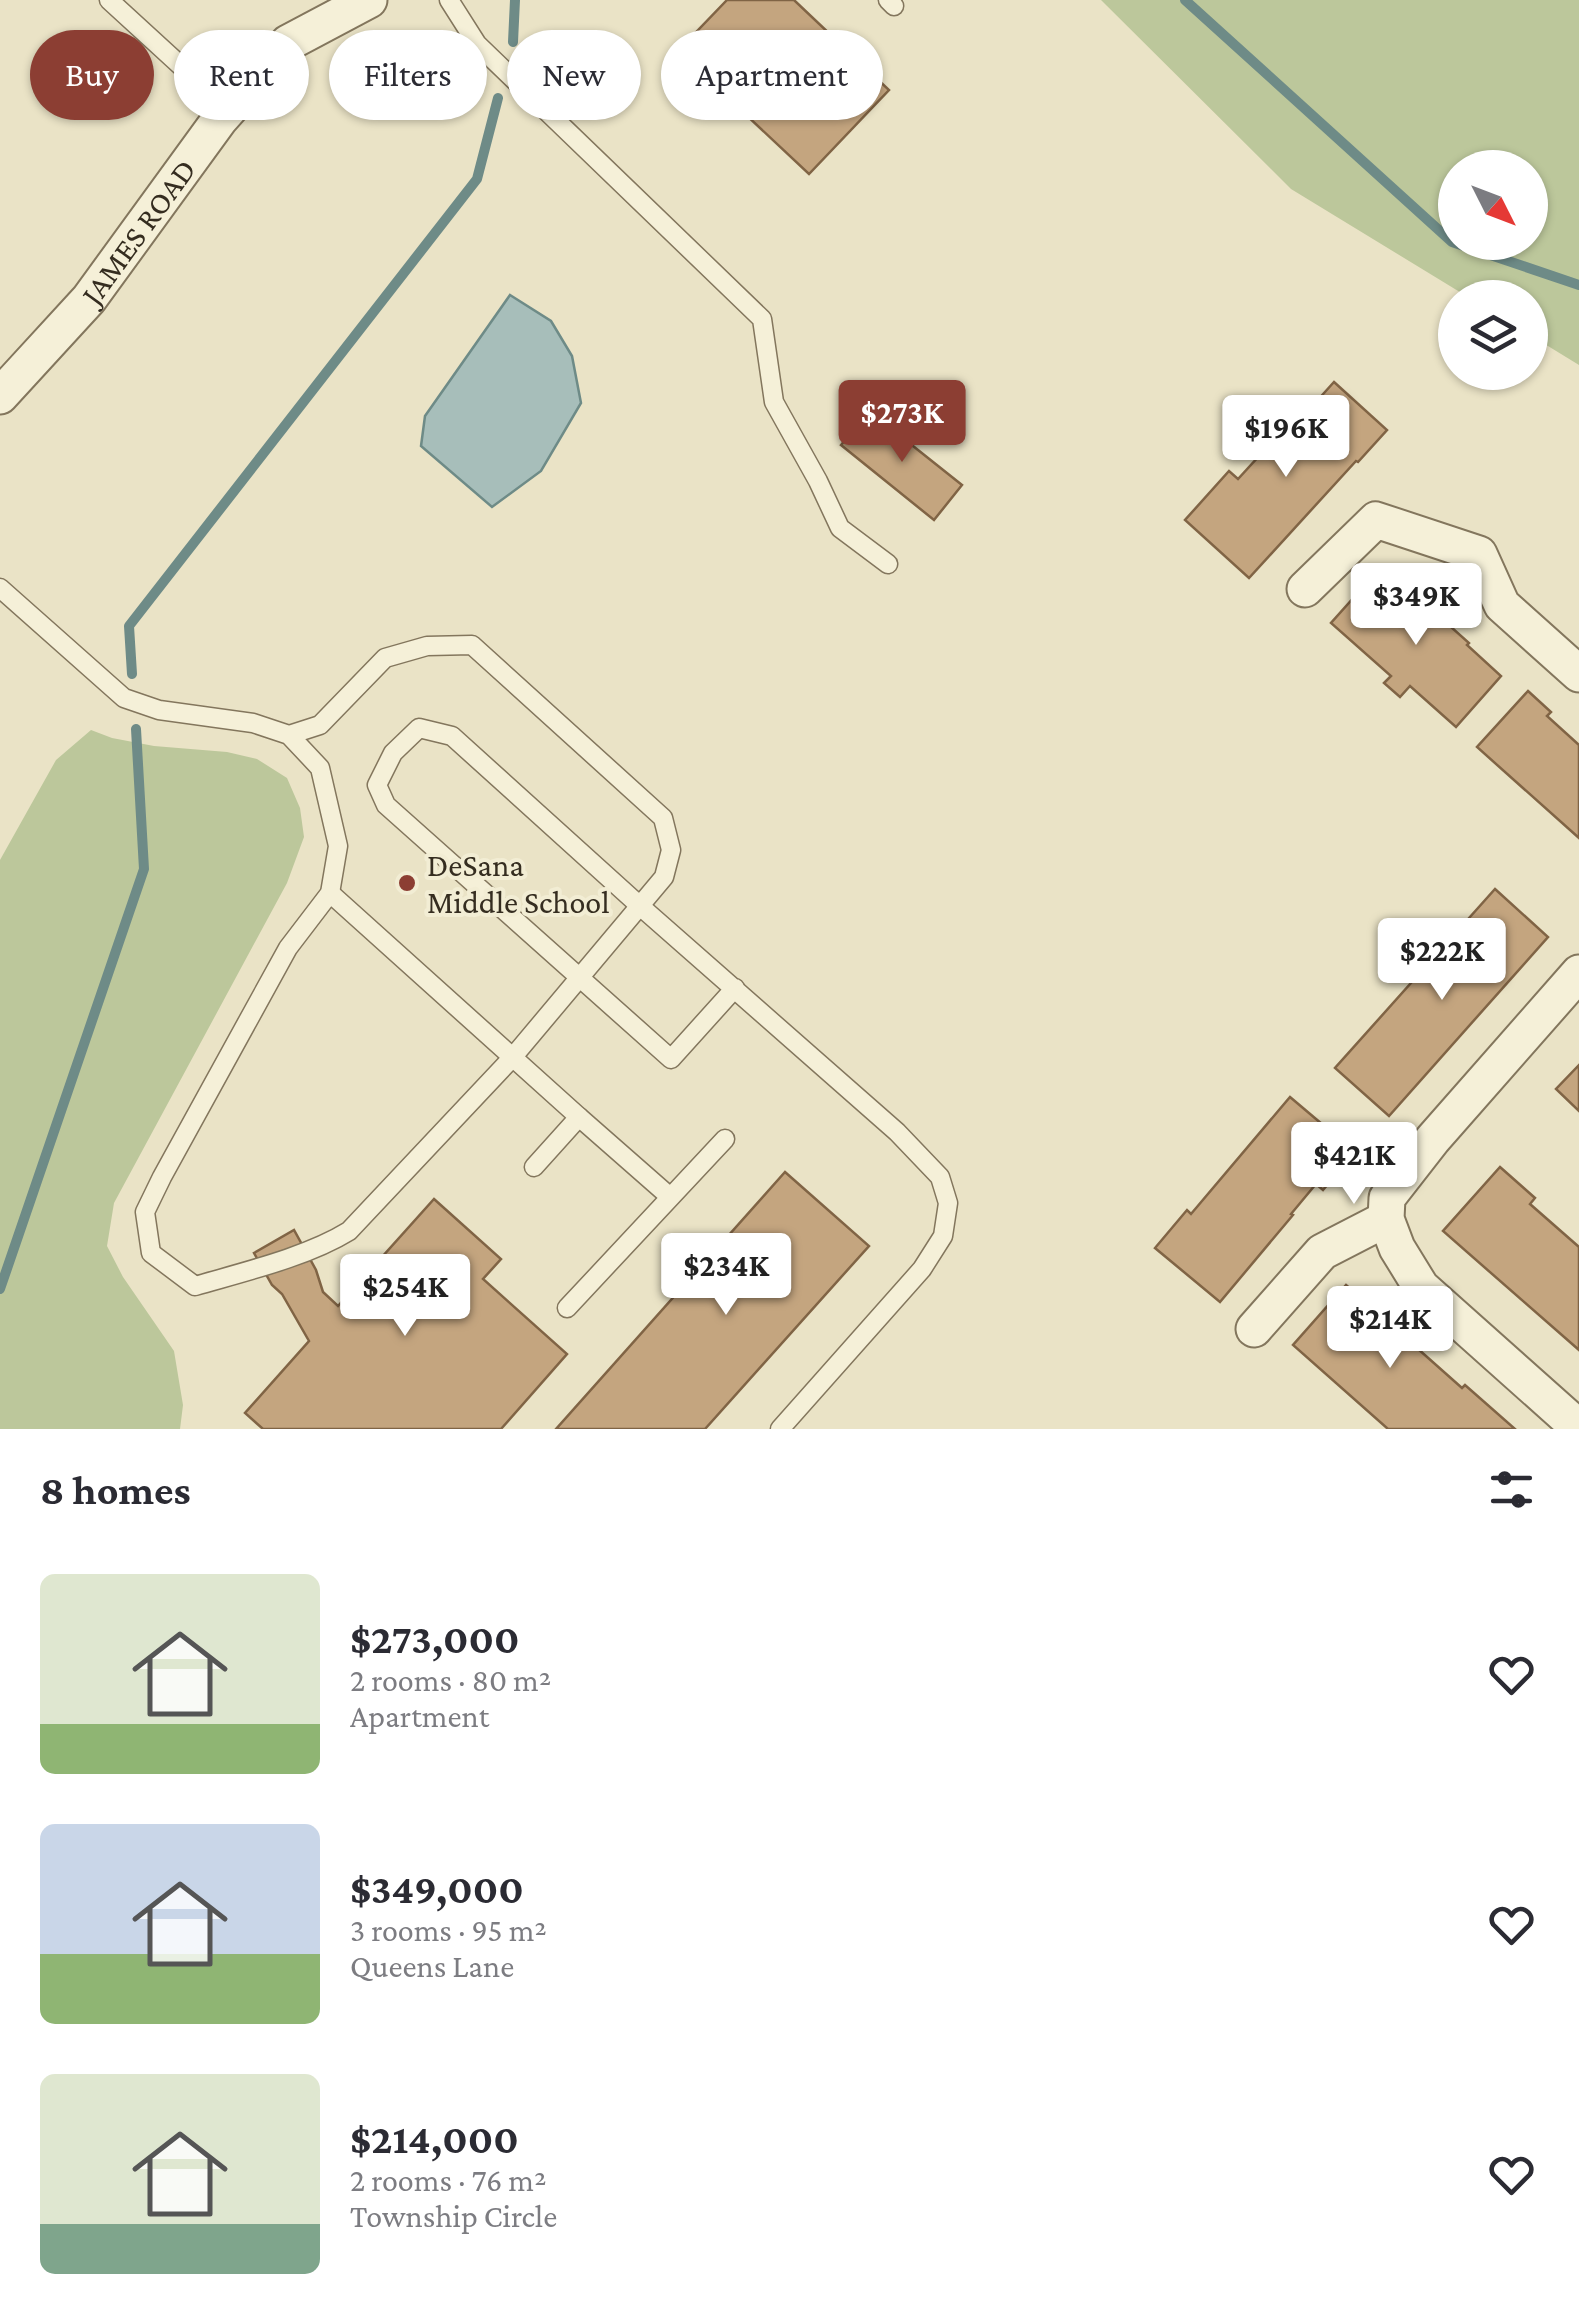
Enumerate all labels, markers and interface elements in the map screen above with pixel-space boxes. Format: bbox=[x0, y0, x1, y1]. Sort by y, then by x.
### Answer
chip: Buy bbox=[30, 30, 154, 120]
chip: Rent bbox=[174, 30, 309, 120]
chip: Filters bbox=[329, 30, 487, 120]
chip: New bbox=[507, 30, 641, 120]
chip: Apartment bbox=[661, 30, 883, 120]
north arrow bbox=[1438, 150, 1548, 260]
map controls bbox=[1438, 150, 1548, 390]
street label: JAMES ROAD bbox=[71, 152, 203, 314]
button: layers bbox=[1438, 280, 1548, 390]
pin: $273K bbox=[832, 380, 972, 465]
text: $273K bbox=[861, 394, 943, 430]
pin: $196K bbox=[1216, 395, 1356, 480]
text: $196K bbox=[1244, 409, 1328, 445]
pin: $349K bbox=[1346, 563, 1486, 648]
text: $349K bbox=[1373, 577, 1459, 613]
place label: DeSana Middle School bbox=[427, 847, 610, 920]
marker: DeSana Middle School bbox=[396, 872, 418, 894]
pin: $222K bbox=[1372, 918, 1512, 1003]
text: $222K bbox=[1400, 932, 1484, 968]
pin: $421K bbox=[1284, 1122, 1424, 1207]
text: $421K bbox=[1313, 1136, 1395, 1172]
pin: $234K bbox=[656, 1233, 796, 1318]
text: $234K bbox=[683, 1247, 769, 1283]
pin: $254K bbox=[335, 1254, 475, 1339]
text: $254K bbox=[362, 1268, 448, 1304]
pin: $214K bbox=[1320, 1286, 1460, 1371]
text: $214K bbox=[1349, 1300, 1431, 1336]
icon: filters bbox=[1484, 1462, 1539, 1517]
text: 8 homes bbox=[40, 1466, 191, 1513]
icon: home bbox=[120, 1614, 240, 1734]
text: $273,000 bbox=[350, 1615, 520, 1662]
icon: heart bbox=[1484, 1647, 1539, 1702]
text: 2 rooms · 80 m² bbox=[350, 1662, 551, 1698]
text: Apartment bbox=[350, 1698, 489, 1734]
icon: home bbox=[120, 1864, 240, 1984]
text: $349,000 bbox=[350, 1865, 524, 1912]
icon: heart bbox=[1484, 1897, 1539, 1952]
text: 3 rooms · 95 m² bbox=[350, 1912, 547, 1948]
text: Queens Lane bbox=[350, 1948, 514, 1984]
icon: home bbox=[120, 2114, 240, 2234]
text: $214,000 bbox=[350, 2115, 519, 2162]
icon: heart bbox=[1484, 2147, 1539, 2202]
text: 2 rooms · 76 m² bbox=[350, 2162, 547, 2198]
text: Township Circle bbox=[350, 2198, 557, 2234]

